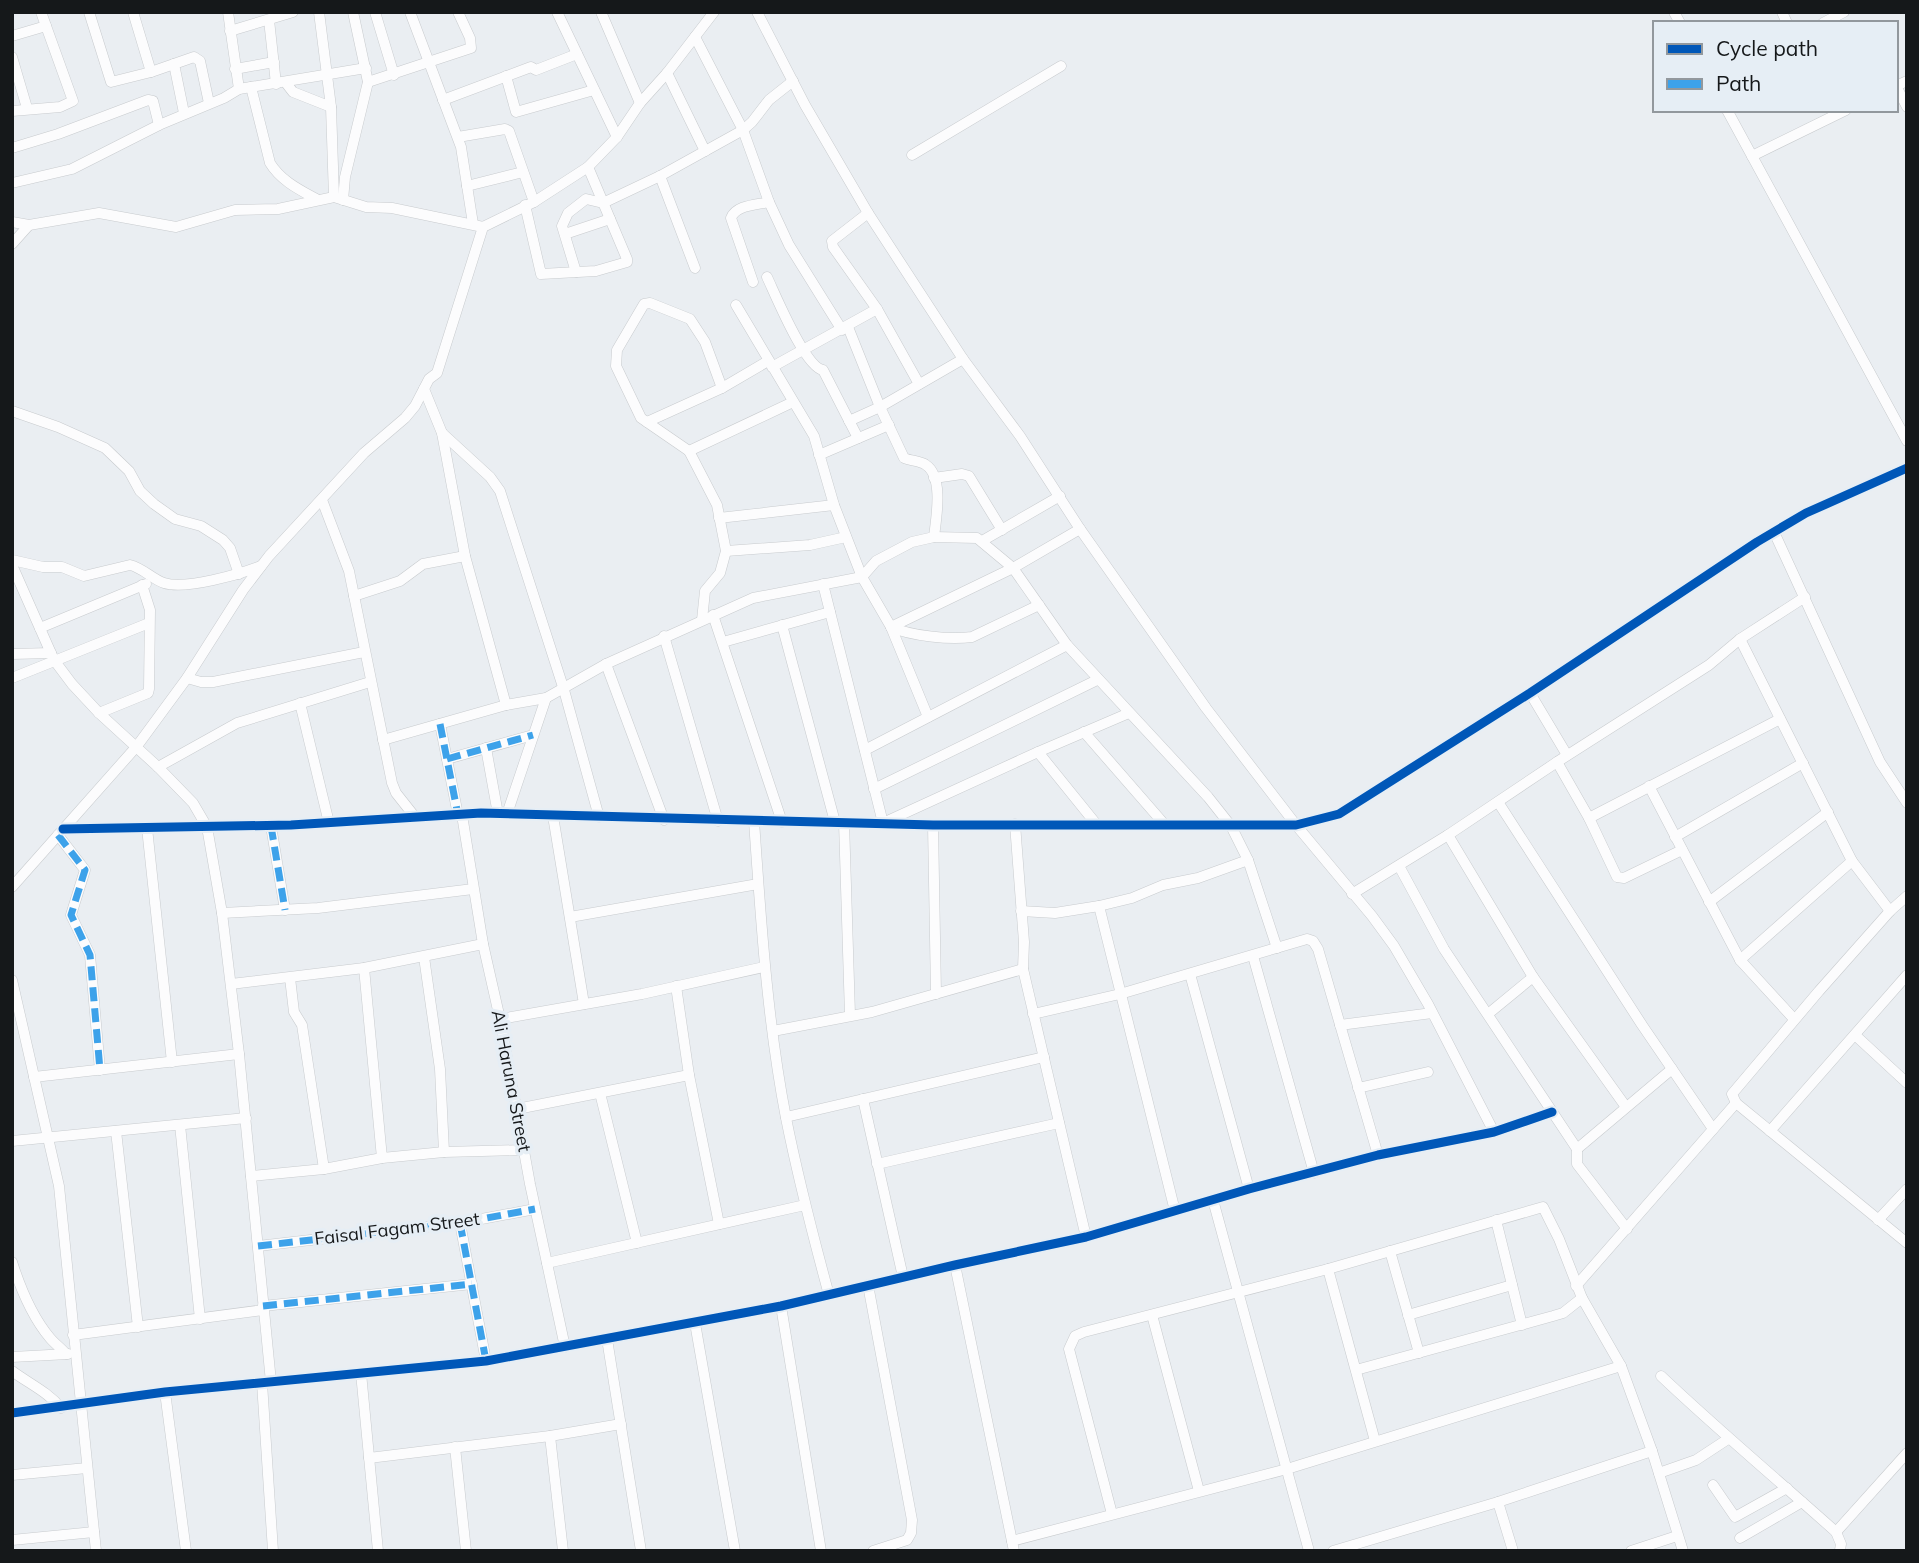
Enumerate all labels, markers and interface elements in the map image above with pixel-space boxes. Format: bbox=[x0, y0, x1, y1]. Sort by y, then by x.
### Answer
legend bbox=[1653, 21, 1898, 112]
text: Cycle path bbox=[1716, 35, 1818, 61]
text: Path bbox=[1716, 70, 1761, 96]
street label: Ali Haruna Street bbox=[486, 1008, 537, 1154]
street label: Faisal Fagam Street bbox=[313, 1207, 481, 1250]

